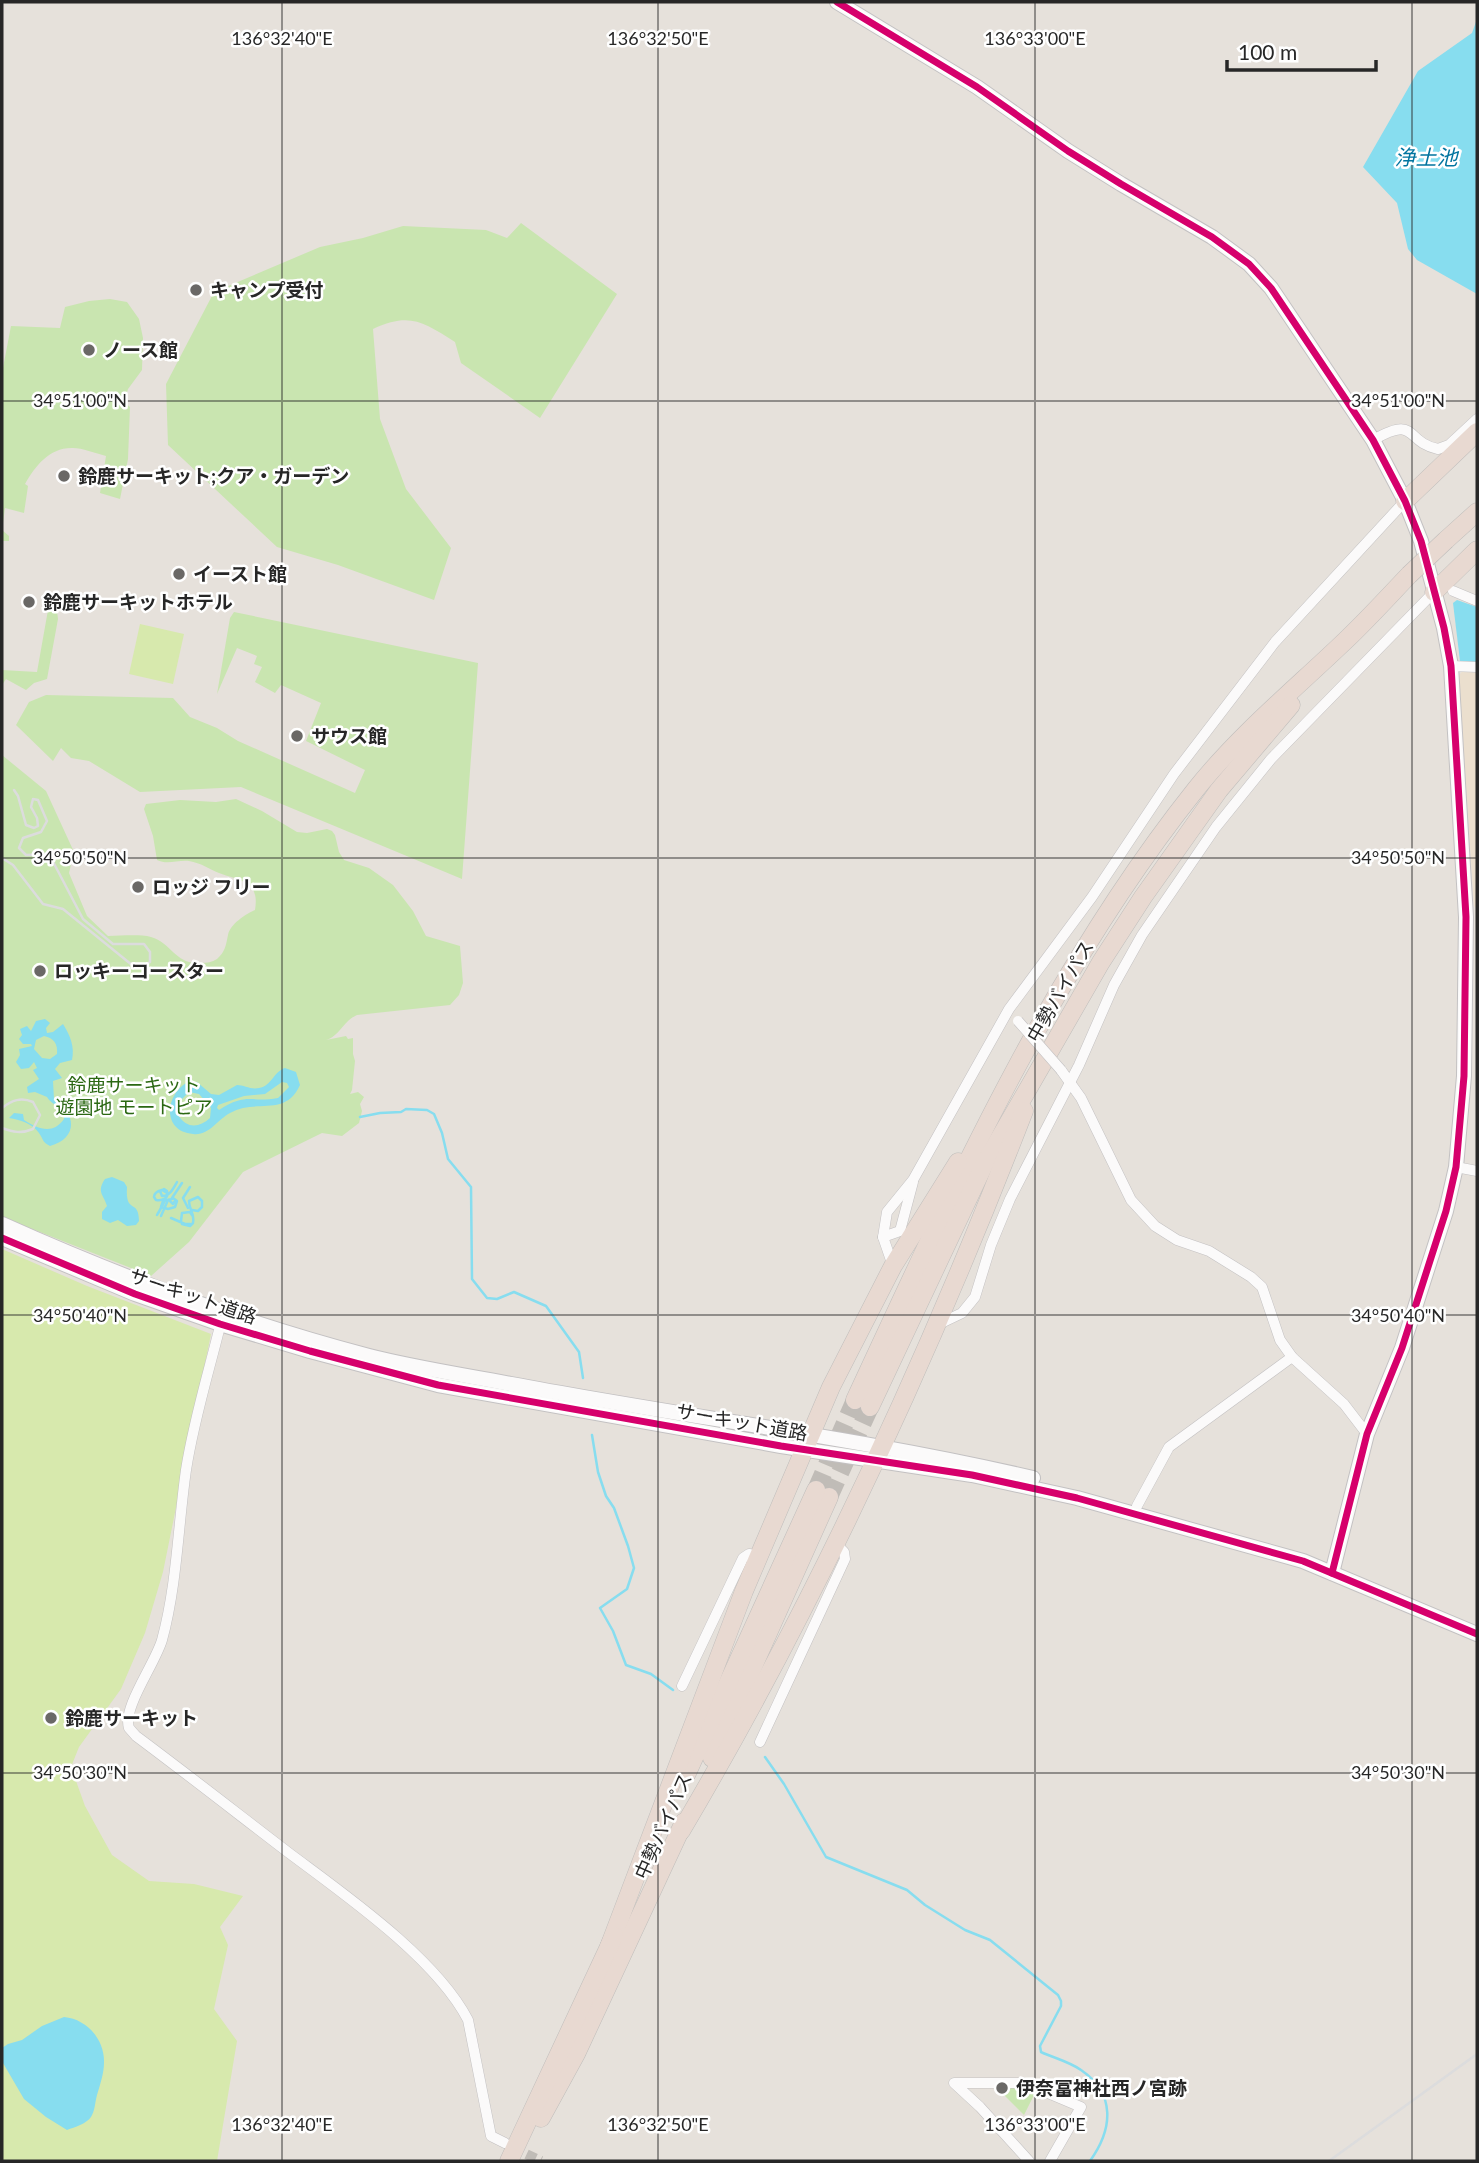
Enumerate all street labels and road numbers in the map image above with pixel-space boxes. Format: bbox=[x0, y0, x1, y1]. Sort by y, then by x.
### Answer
street label: 中勢バイパス bbox=[1021, 936, 1098, 1046]
street label: サーキット道路 bbox=[127, 1263, 260, 1328]
street label: サーキット道路 bbox=[675, 1399, 810, 1444]
street label: 中勢バイパス bbox=[629, 1769, 696, 1882]

